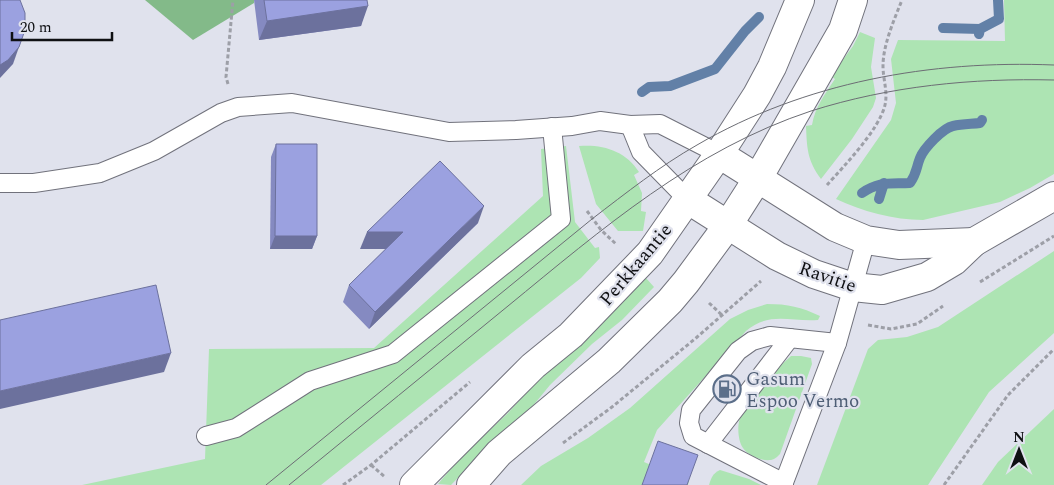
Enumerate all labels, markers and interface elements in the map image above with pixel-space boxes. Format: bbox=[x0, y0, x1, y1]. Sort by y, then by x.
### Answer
scale bar bbox=[12, 10, 112, 42]
text: 20 m bbox=[20, 16, 52, 39]
street label: Perkkaantie bbox=[593, 217, 680, 313]
street label: Ravitie bbox=[795, 254, 860, 301]
place label: Gasum Espoo Vermo bbox=[746, 365, 859, 416]
fuel station icon: Gasum Espoo Vermo bbox=[712, 374, 742, 404]
north arrow bbox=[994, 425, 1044, 475]
text: N bbox=[1013, 427, 1025, 448]

